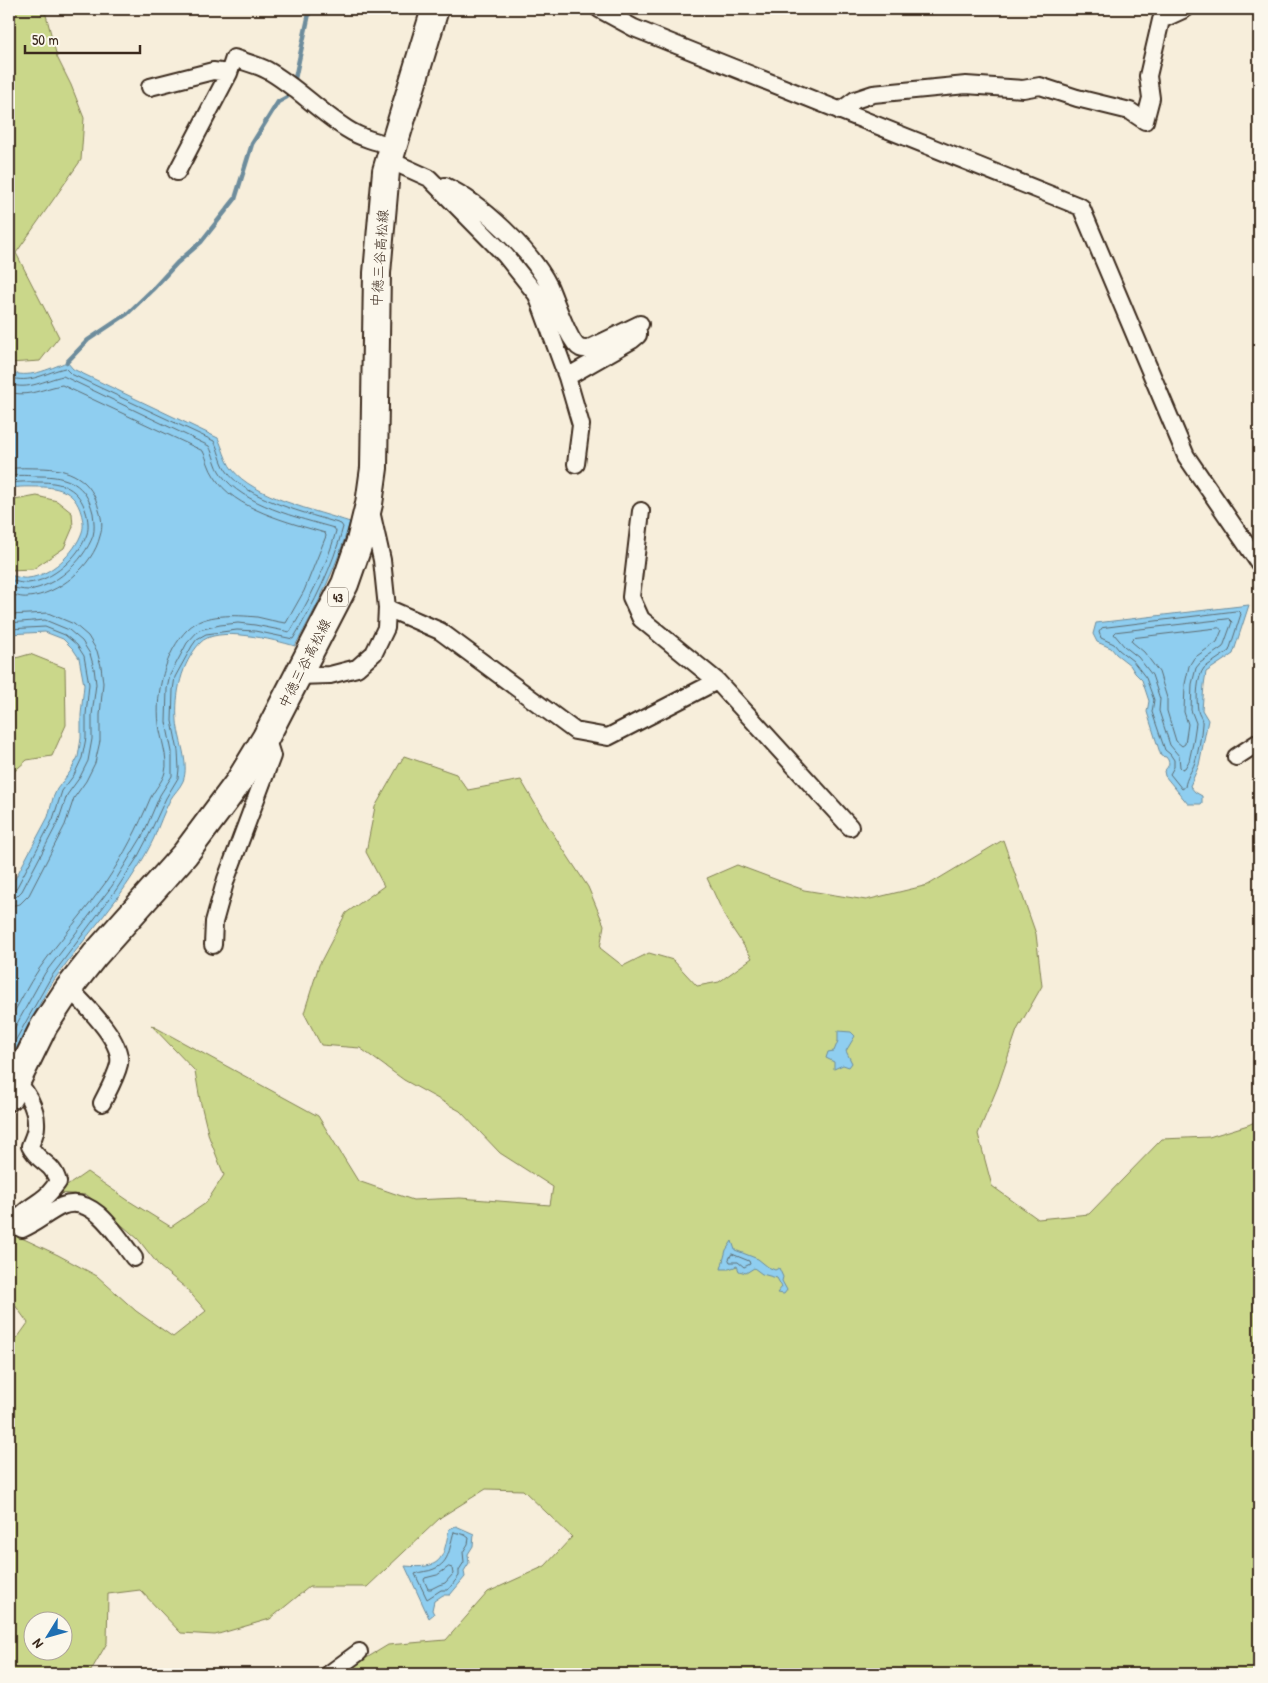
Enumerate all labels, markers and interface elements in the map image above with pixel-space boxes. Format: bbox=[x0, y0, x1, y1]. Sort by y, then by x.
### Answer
scale bar bbox=[25, 22, 140, 54]
text: 50 m bbox=[32, 29, 59, 50]
street label: 中徳三谷高松線 bbox=[366, 208, 392, 308]
road number: 43 bbox=[328, 588, 348, 606]
street label: 中徳三谷高松線 bbox=[273, 615, 335, 711]
north arrow bbox=[22, 1610, 72, 1660]
text: N bbox=[27, 1635, 47, 1653]

